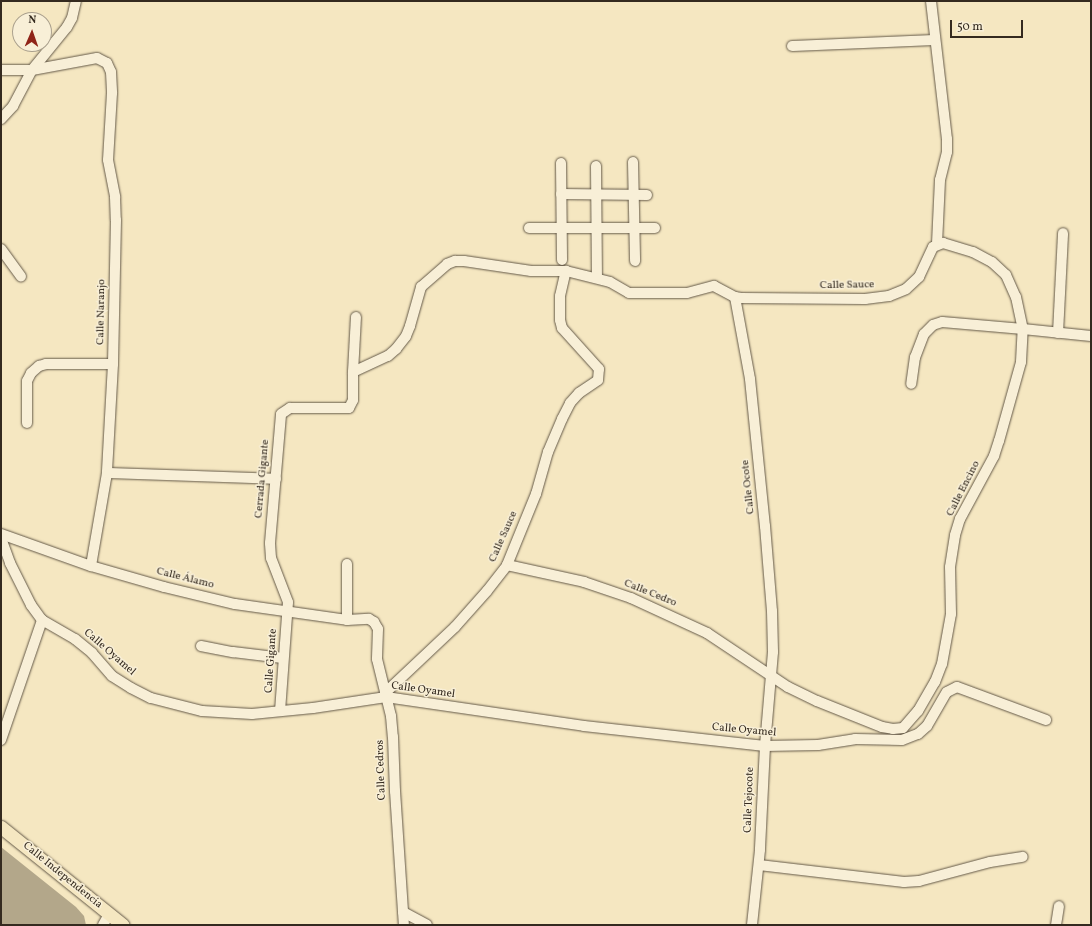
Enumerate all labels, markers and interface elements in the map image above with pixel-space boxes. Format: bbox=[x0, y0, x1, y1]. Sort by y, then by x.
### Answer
north arrow bbox=[12, 12, 52, 52]
scale bar bbox=[952, 12, 1025, 38]
text: N bbox=[28, 13, 37, 28]
text: 50 m bbox=[957, 19, 983, 35]
street label: Calle Naranjo bbox=[95, 279, 109, 345]
street label: Calle Sauce bbox=[820, 279, 874, 293]
street label: Cerrada Gigante bbox=[253, 439, 273, 519]
street label: Calle Ocote bbox=[740, 459, 758, 515]
street label: Calle Encino bbox=[944, 459, 984, 519]
street label: Calle Sauce bbox=[487, 509, 521, 565]
street label: Calle Álamo bbox=[155, 565, 215, 593]
street label: Calle Cedro bbox=[622, 577, 678, 611]
street label: Calle Oyamel bbox=[80, 627, 138, 679]
street label: Calle Gigante bbox=[263, 628, 281, 694]
street label: Calle Oyamel bbox=[390, 680, 456, 702]
street label: Calle Oyamel bbox=[711, 722, 777, 740]
street label: Calle Cedros bbox=[374, 740, 390, 800]
street label: Calle Tejocote bbox=[742, 767, 758, 833]
street label: Calle Independencia bbox=[20, 840, 104, 912]

